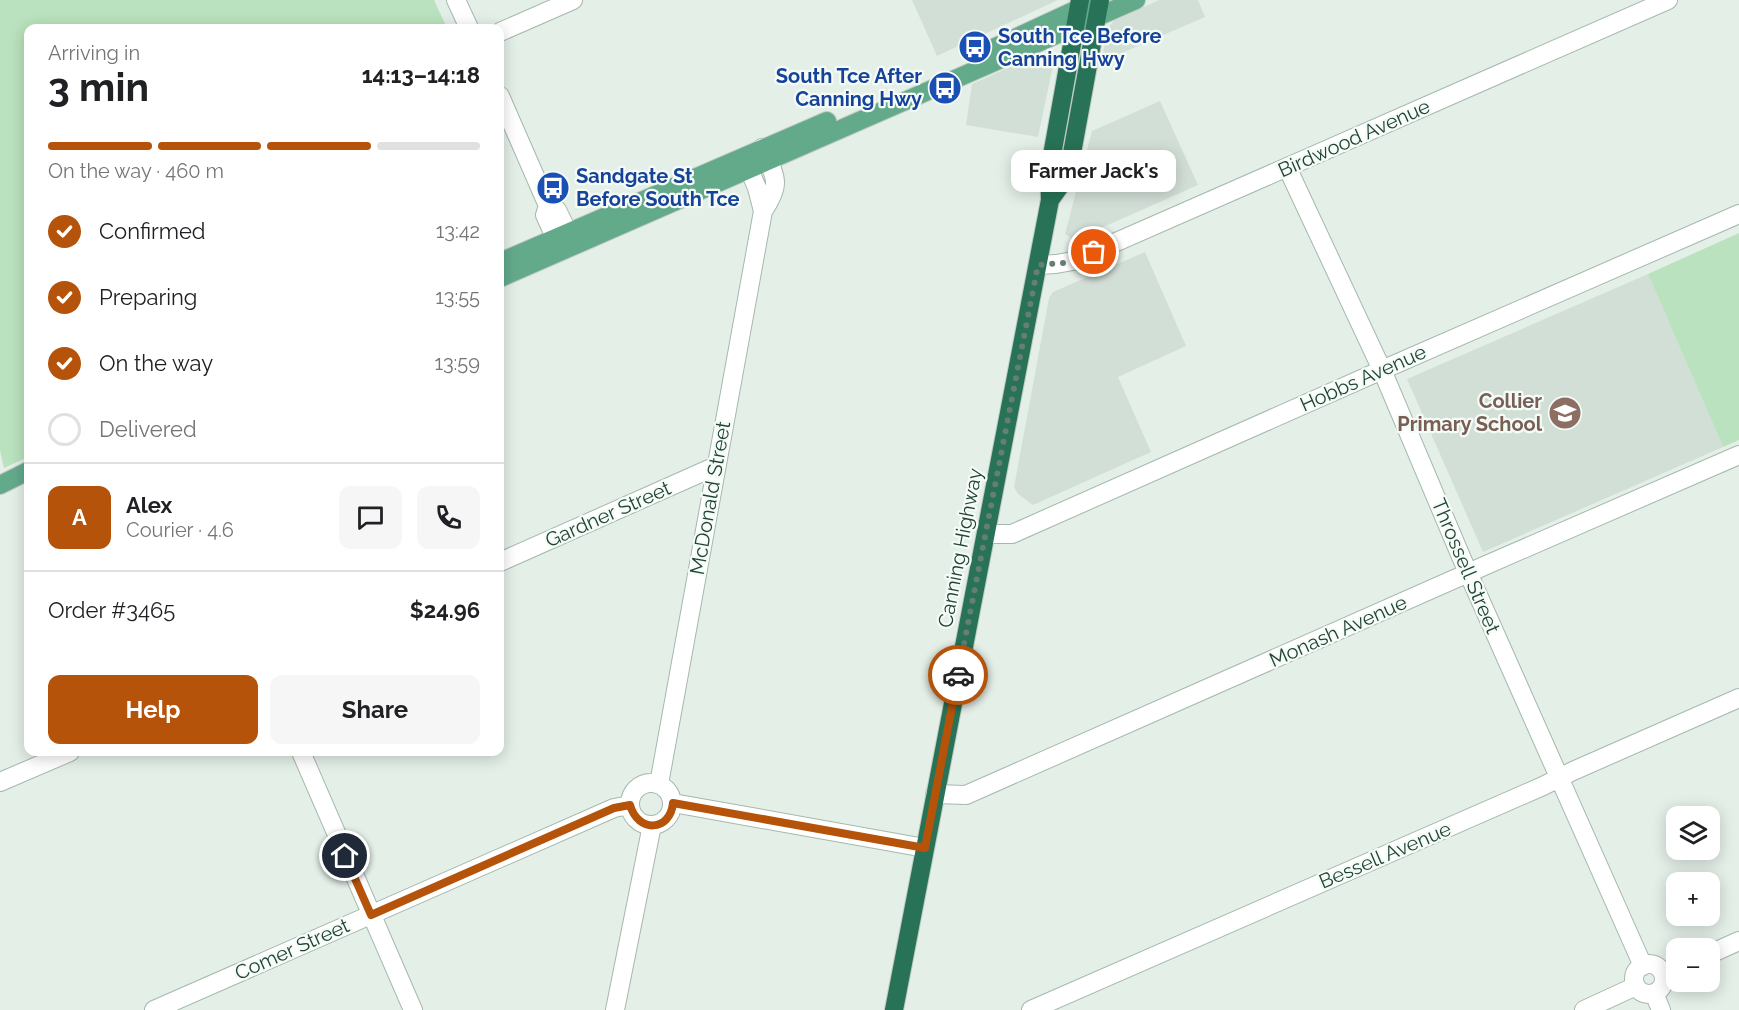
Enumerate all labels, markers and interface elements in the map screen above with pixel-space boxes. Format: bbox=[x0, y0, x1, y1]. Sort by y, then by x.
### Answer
place label: South Tce Before Canning Hwy bbox=[998, 24, 1162, 71]
bus stop icon: South Tce Before Canning Hwy bbox=[957, 29, 993, 65]
text: Arriving in bbox=[48, 41, 140, 65]
text: 14:13–14:18 bbox=[362, 62, 480, 88]
text: 3 min bbox=[48, 64, 149, 110]
place label: South Tce After Canning Hwy bbox=[776, 64, 922, 111]
bus stop icon: South Tce After Canning Hwy bbox=[927, 70, 963, 106]
street label: Birdwood Avenue bbox=[1274, 94, 1434, 182]
callout: Farmer Jack's bbox=[1012, 150, 1176, 192]
text: On the way · 460 m bbox=[48, 159, 224, 183]
text: Farmer Jack's bbox=[1029, 159, 1158, 183]
place label: Sandgate St Before South Tce bbox=[576, 164, 740, 211]
bus stop icon: Sandgate St Before South Tce bbox=[535, 170, 571, 206]
icon: check bbox=[48, 215, 81, 248]
text: Confirmed bbox=[99, 218, 206, 244]
text: 13:42 bbox=[436, 219, 480, 243]
pin bbox=[1068, 226, 1119, 277]
icon: bag bbox=[1077, 235, 1110, 268]
icon: check bbox=[48, 281, 81, 314]
text: Preparing bbox=[99, 284, 197, 310]
text: 13:55 bbox=[435, 285, 480, 309]
street label: Hobbs Avenue bbox=[1296, 339, 1430, 417]
icon: check bbox=[48, 347, 81, 380]
text: On the way bbox=[99, 350, 213, 376]
text: 13:59 bbox=[434, 351, 480, 375]
place label: Collier Primary School bbox=[1397, 389, 1543, 436]
school or university icon: Collier Primary School bbox=[1547, 395, 1583, 431]
text: Delivered bbox=[99, 416, 197, 442]
street label: McDonald Street bbox=[685, 419, 735, 577]
street label: Canning Highway bbox=[933, 466, 987, 630]
street label: Gardner Street bbox=[541, 475, 675, 552]
button: chat bbox=[339, 486, 402, 549]
button: phone bbox=[417, 486, 480, 549]
text: Alex bbox=[126, 492, 172, 518]
street label: Throssell Street bbox=[1427, 495, 1505, 637]
text: A bbox=[72, 504, 87, 530]
text: Courier · 4.6 bbox=[126, 518, 234, 542]
street label: Monash Avenue bbox=[1266, 590, 1411, 672]
text: Order #3465 bbox=[48, 597, 175, 623]
text: $24.96 bbox=[410, 597, 480, 623]
courier bbox=[928, 645, 988, 705]
icon: car bbox=[942, 659, 975, 692]
button: Help bbox=[48, 675, 258, 744]
button: Share bbox=[270, 675, 480, 744]
map controls bbox=[1666, 806, 1720, 992]
button: layers bbox=[1666, 806, 1720, 860]
street label: Bessell Avenue bbox=[1315, 816, 1455, 894]
pin bbox=[319, 830, 370, 881]
icon: home bbox=[328, 839, 361, 872]
button: + bbox=[1666, 872, 1720, 926]
street label: Comer Street bbox=[231, 913, 353, 985]
button: − bbox=[1666, 938, 1720, 992]

